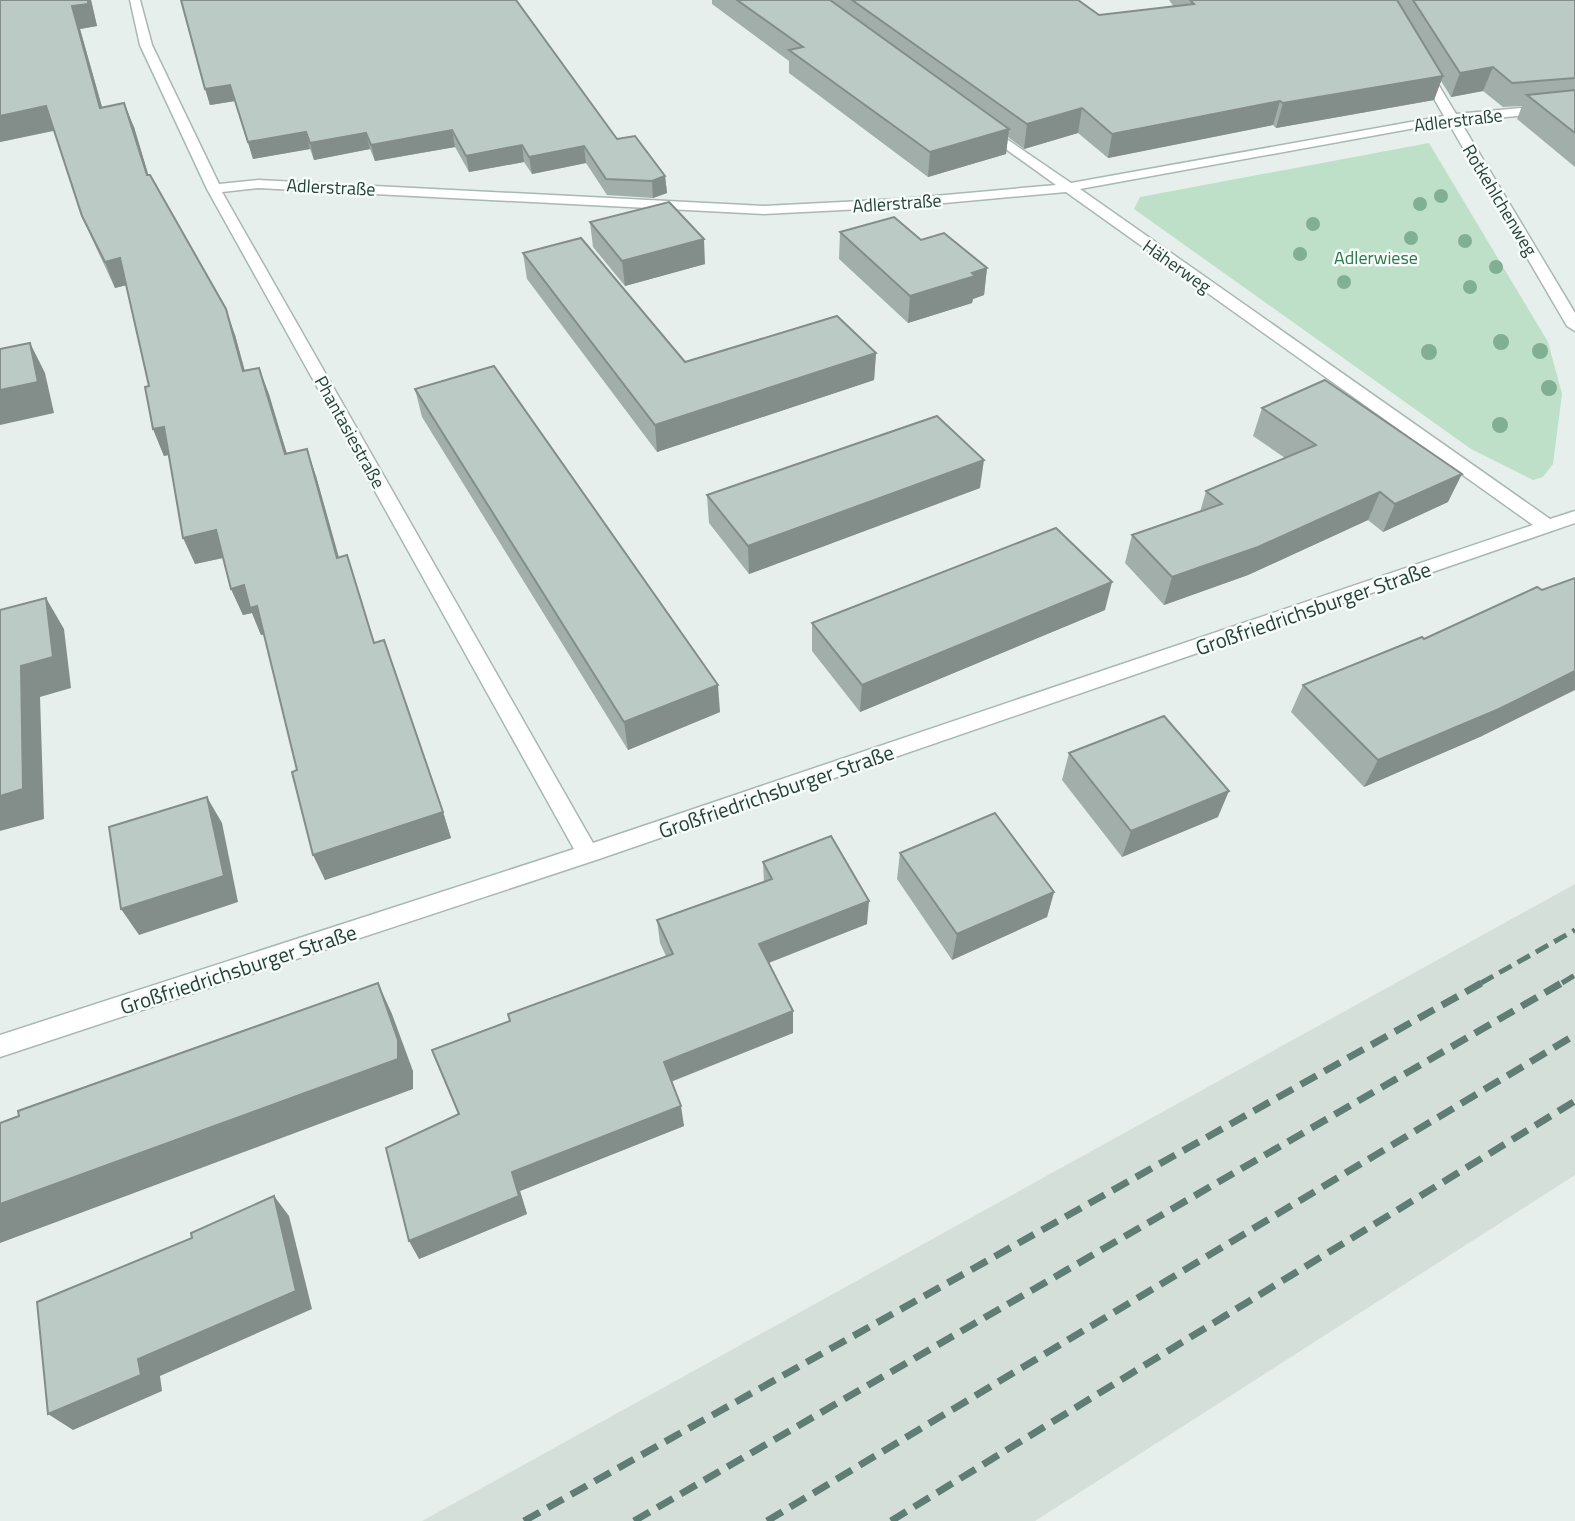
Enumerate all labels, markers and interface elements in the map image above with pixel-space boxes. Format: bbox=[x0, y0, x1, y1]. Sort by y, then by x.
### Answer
street label: Adlerstraße bbox=[1412, 101, 1504, 139]
street label: Rotkehlchenweg bbox=[1456, 139, 1544, 261]
street label: Adlerstraße bbox=[286, 171, 376, 203]
street label: Adlerstraße bbox=[852, 186, 942, 220]
street label: Häherweg bbox=[1137, 233, 1217, 299]
park label: Adlerwiese bbox=[1334, 244, 1418, 271]
street label: Phantasiestraße bbox=[308, 371, 392, 493]
street label: Großfriedrichsburger Straße bbox=[1191, 553, 1435, 663]
street label: Großfriedrichsburger Straße bbox=[654, 736, 898, 846]
street label: Großfriedrichsburger Straße bbox=[115, 916, 361, 1022]

